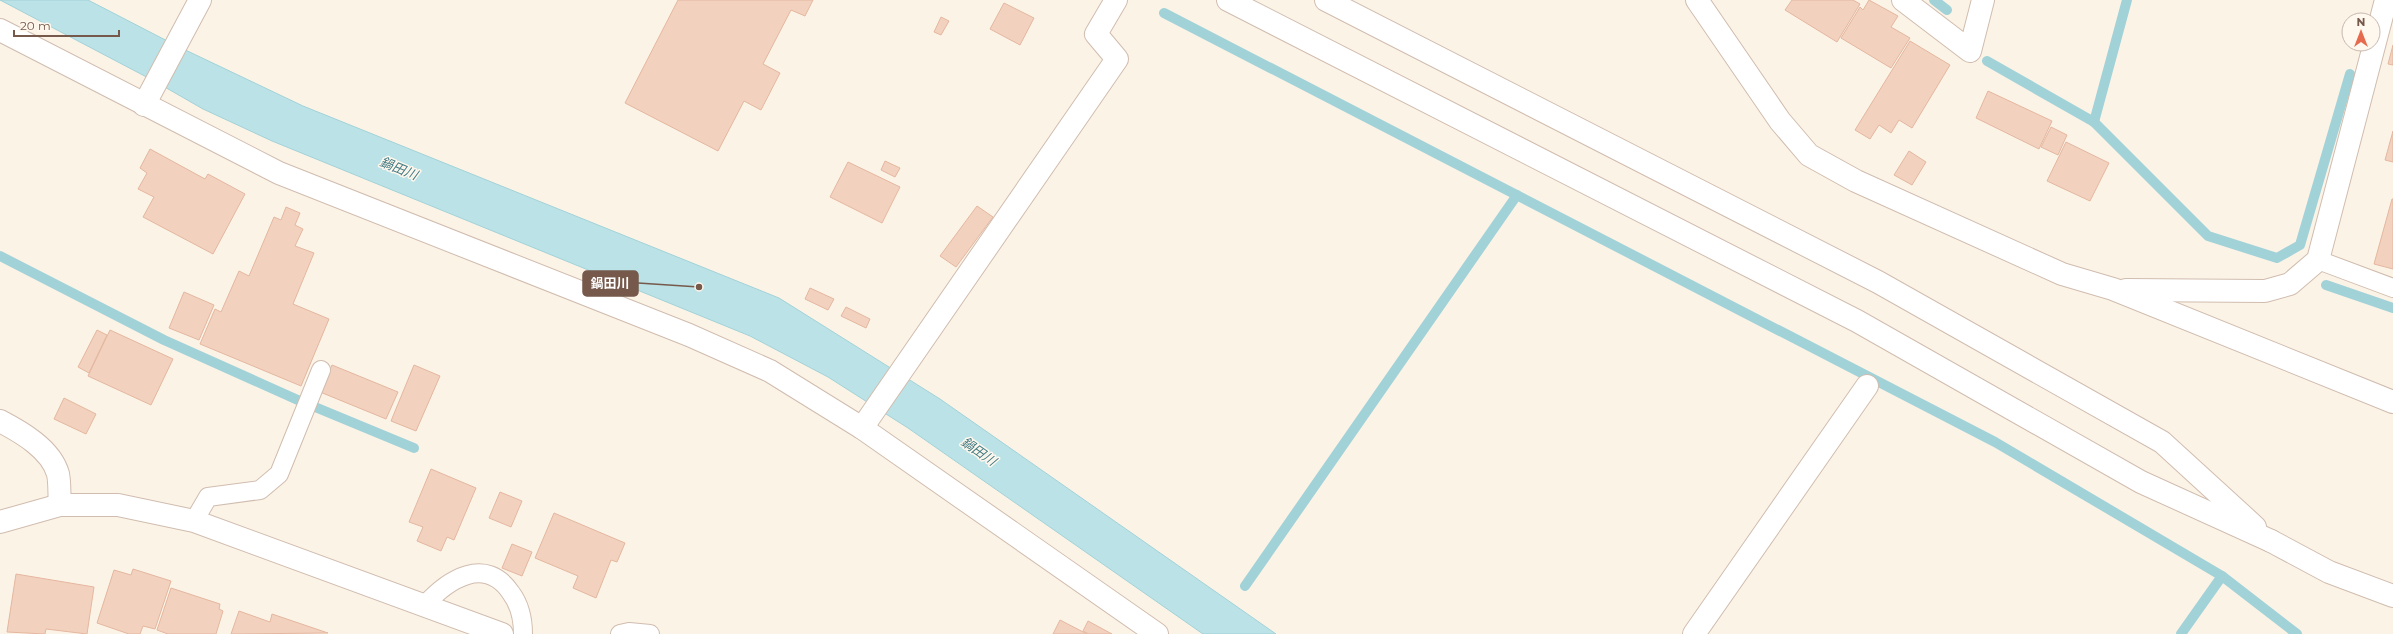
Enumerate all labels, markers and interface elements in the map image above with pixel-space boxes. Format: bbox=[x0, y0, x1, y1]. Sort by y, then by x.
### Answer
scale bar bbox=[14, 12, 119, 38]
north arrow bbox=[2341, 12, 2381, 52]
text: N bbox=[2357, 15, 2365, 29]
text: 20 m bbox=[20, 18, 51, 33]
water label: 鍋田川 bbox=[378, 153, 422, 183]
callout: 鍋田川 bbox=[583, 271, 638, 296]
text: 鍋田川 bbox=[590, 275, 630, 291]
water label: 鍋田川 bbox=[958, 433, 1001, 470]

